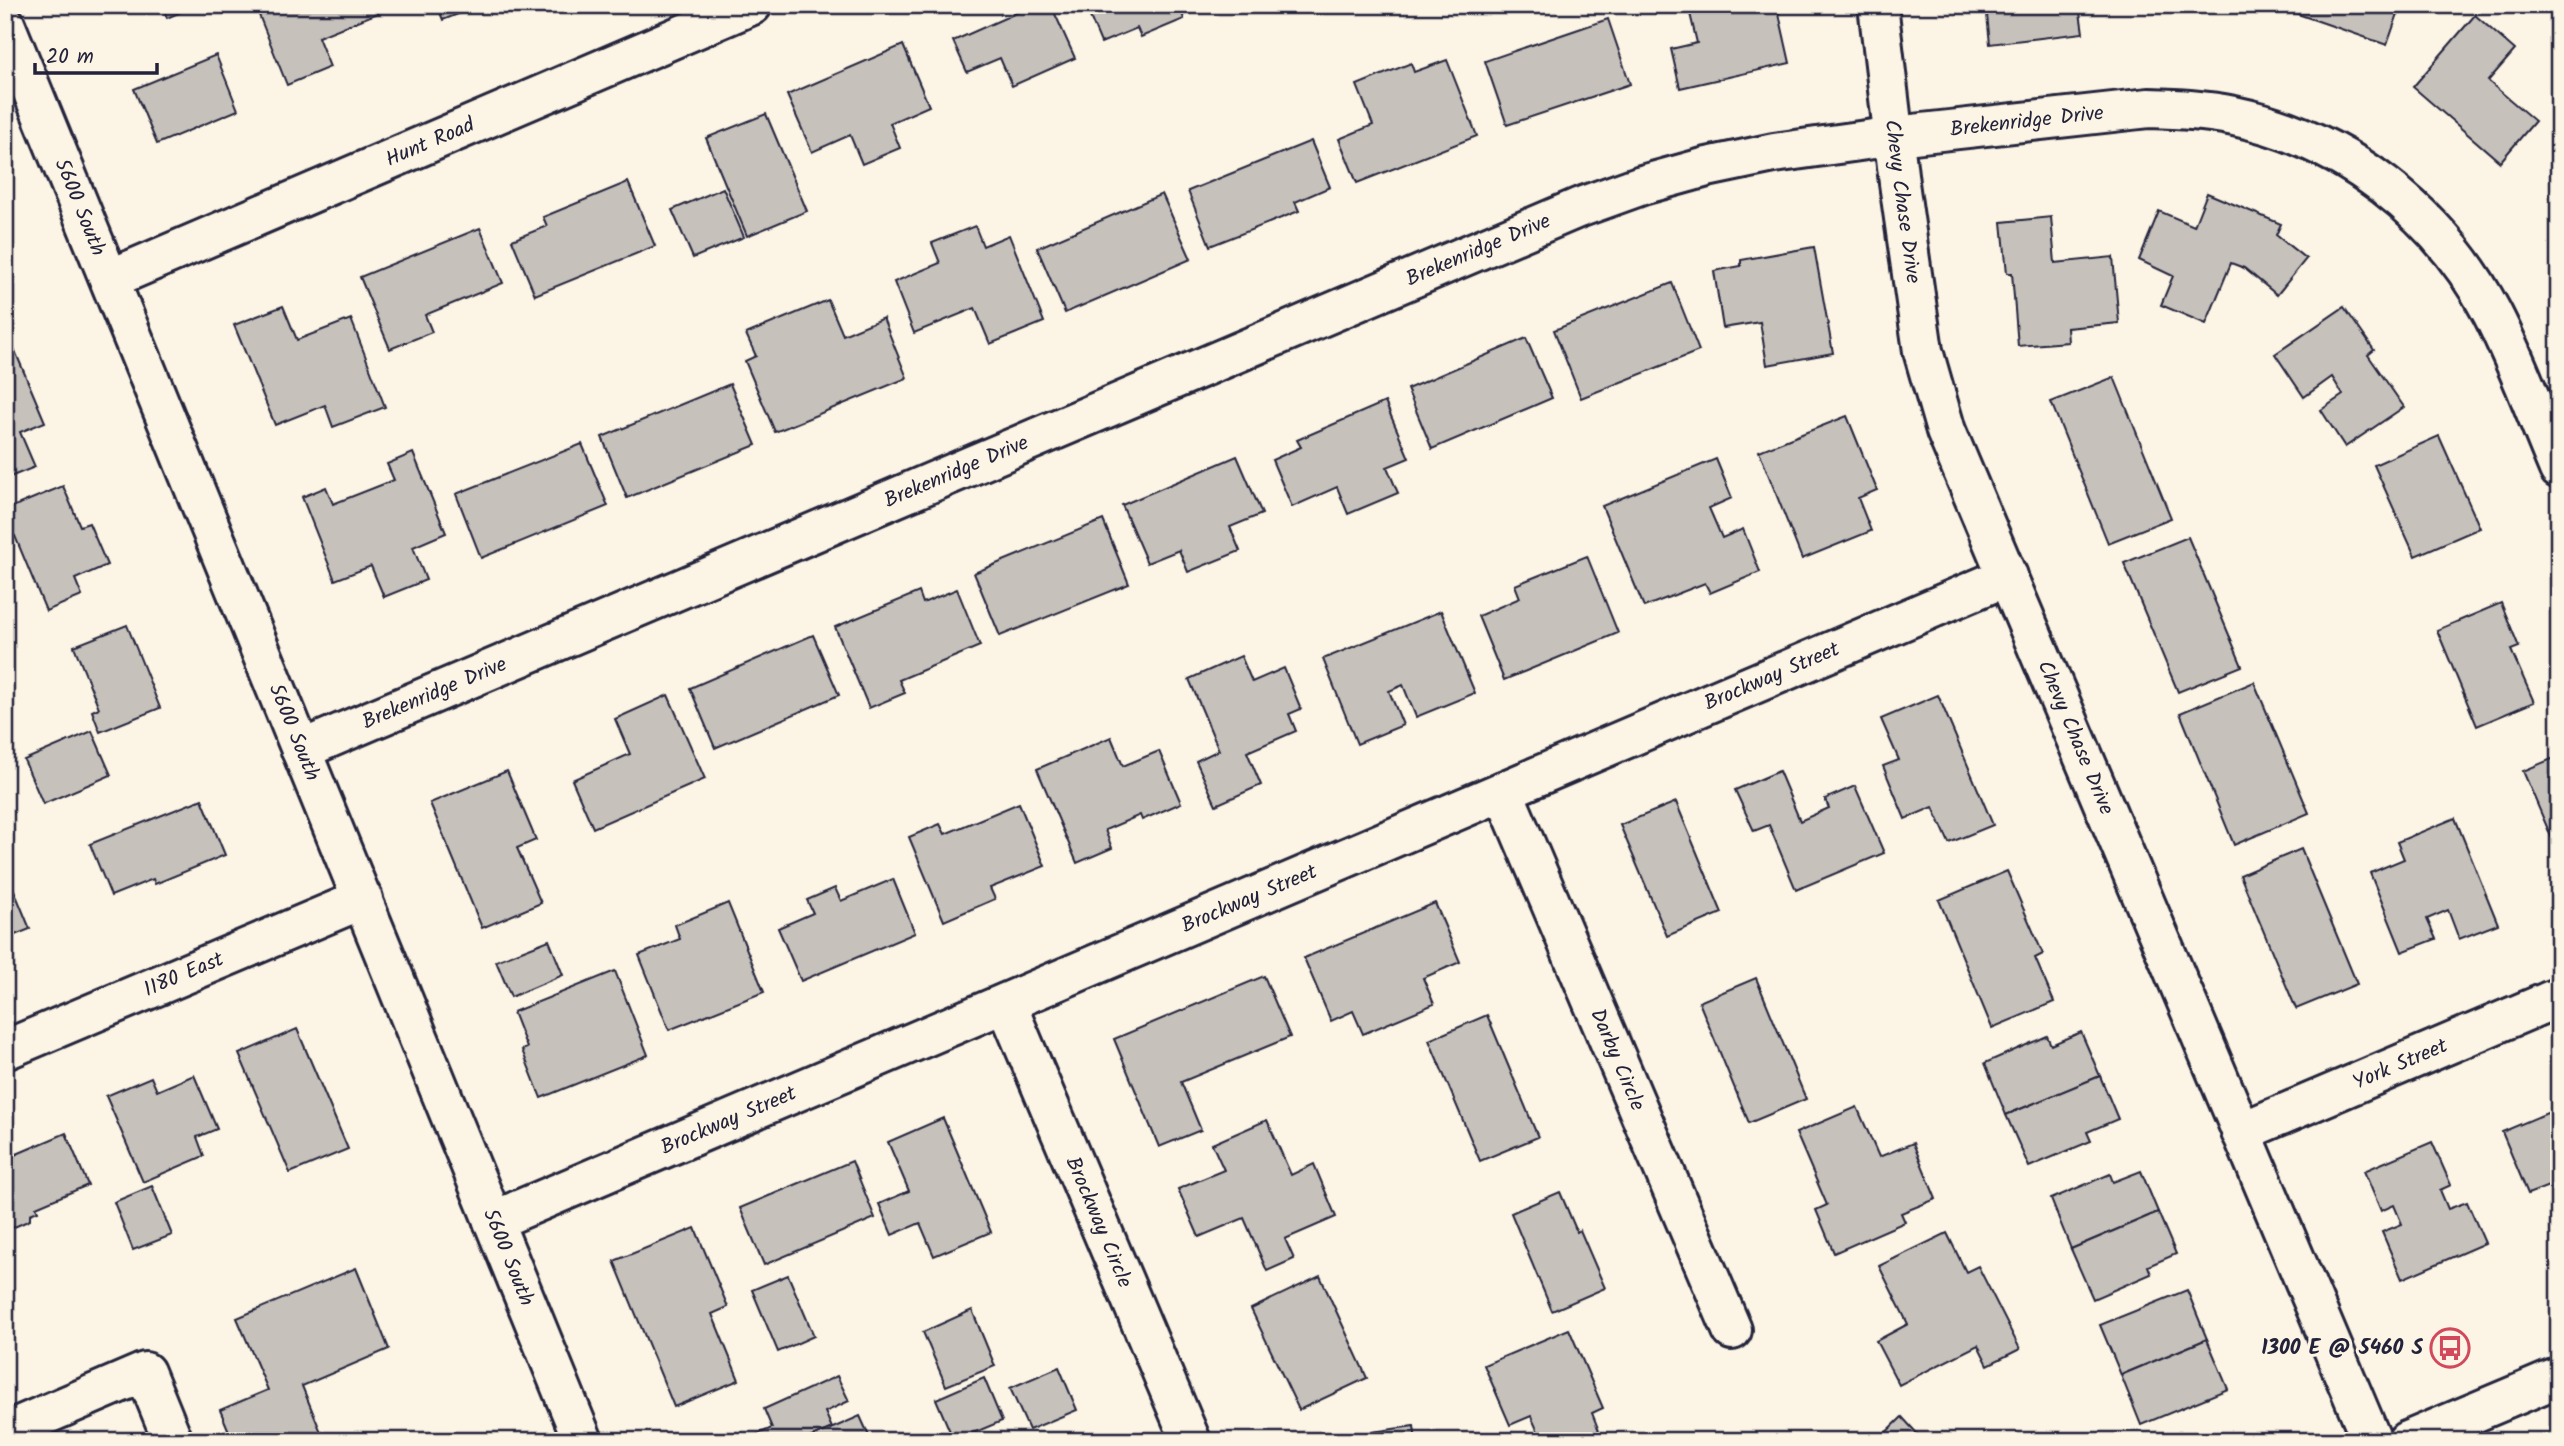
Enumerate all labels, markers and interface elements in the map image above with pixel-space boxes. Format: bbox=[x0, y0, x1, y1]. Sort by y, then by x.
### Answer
scale bar bbox=[35, 32, 158, 76]
text: 20 m bbox=[46, 41, 94, 74]
street label: Brekenridge Drive bbox=[1948, 97, 2106, 146]
street label: Hunt Road bbox=[380, 109, 480, 176]
street label: Chevy Chase Drive bbox=[1875, 118, 1930, 286]
street label: 5600 South bbox=[45, 154, 114, 261]
street label: Brekenridge Drive bbox=[1401, 205, 1556, 296]
street label: Brekenridge Drive bbox=[879, 426, 1034, 517]
street label: Brockway Street bbox=[1699, 633, 1846, 720]
street label: Brekenridge Drive bbox=[357, 648, 513, 739]
street label: Chevy Chase Drive bbox=[2028, 655, 2123, 821]
street label: 5600 South bbox=[259, 679, 329, 786]
street label: Brockway Street bbox=[1176, 855, 1323, 943]
street label: 1180 East bbox=[139, 943, 230, 1006]
street label: Darby Circle bbox=[1581, 1004, 1654, 1116]
street label: York Street bbox=[2348, 1029, 2454, 1099]
street label: Brockway Street bbox=[656, 1077, 802, 1164]
street label: Brockway Circle bbox=[1056, 1151, 1141, 1294]
street label: 5600 South bbox=[473, 1204, 543, 1311]
bus stop icon: 1300 E @ 5460 S bbox=[2429, 1327, 2471, 1369]
place label: 1300 E @ 5460 S bbox=[2261, 1332, 2423, 1365]

